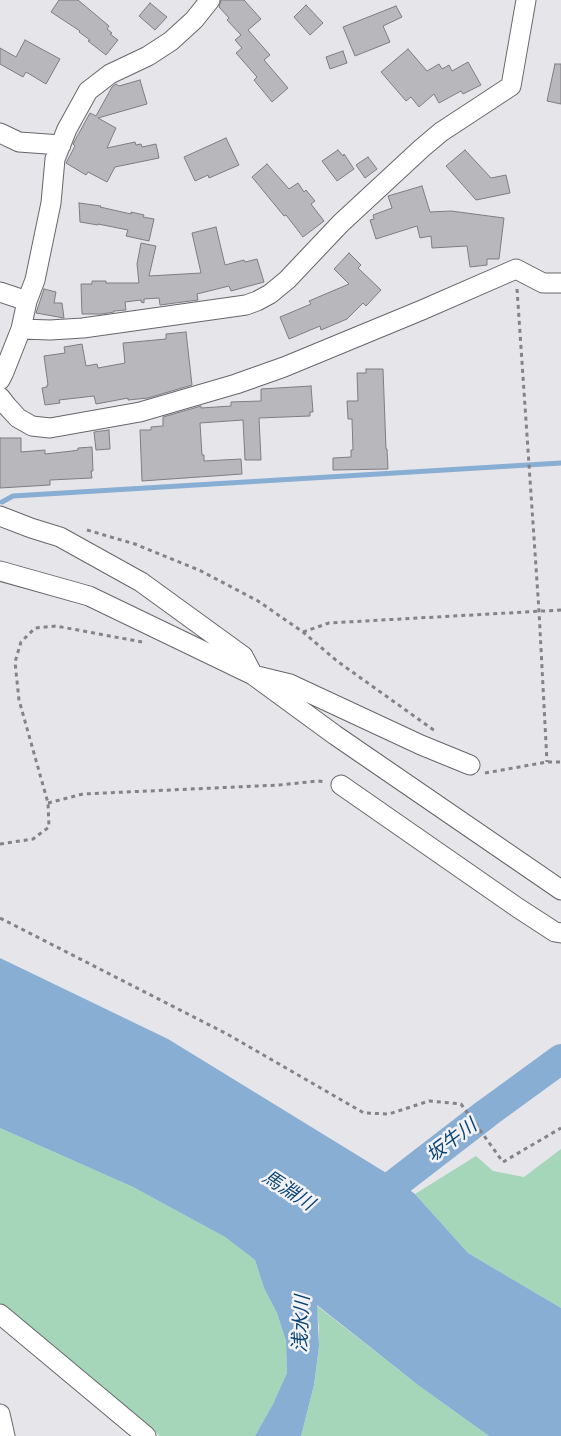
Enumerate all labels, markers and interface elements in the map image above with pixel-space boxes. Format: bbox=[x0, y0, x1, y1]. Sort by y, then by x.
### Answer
water label: 坂牛川 bbox=[422, 1115, 482, 1167]
water label: 馬淵川 bbox=[258, 1166, 318, 1216]
water label: 浅水川 bbox=[289, 1295, 315, 1353]

